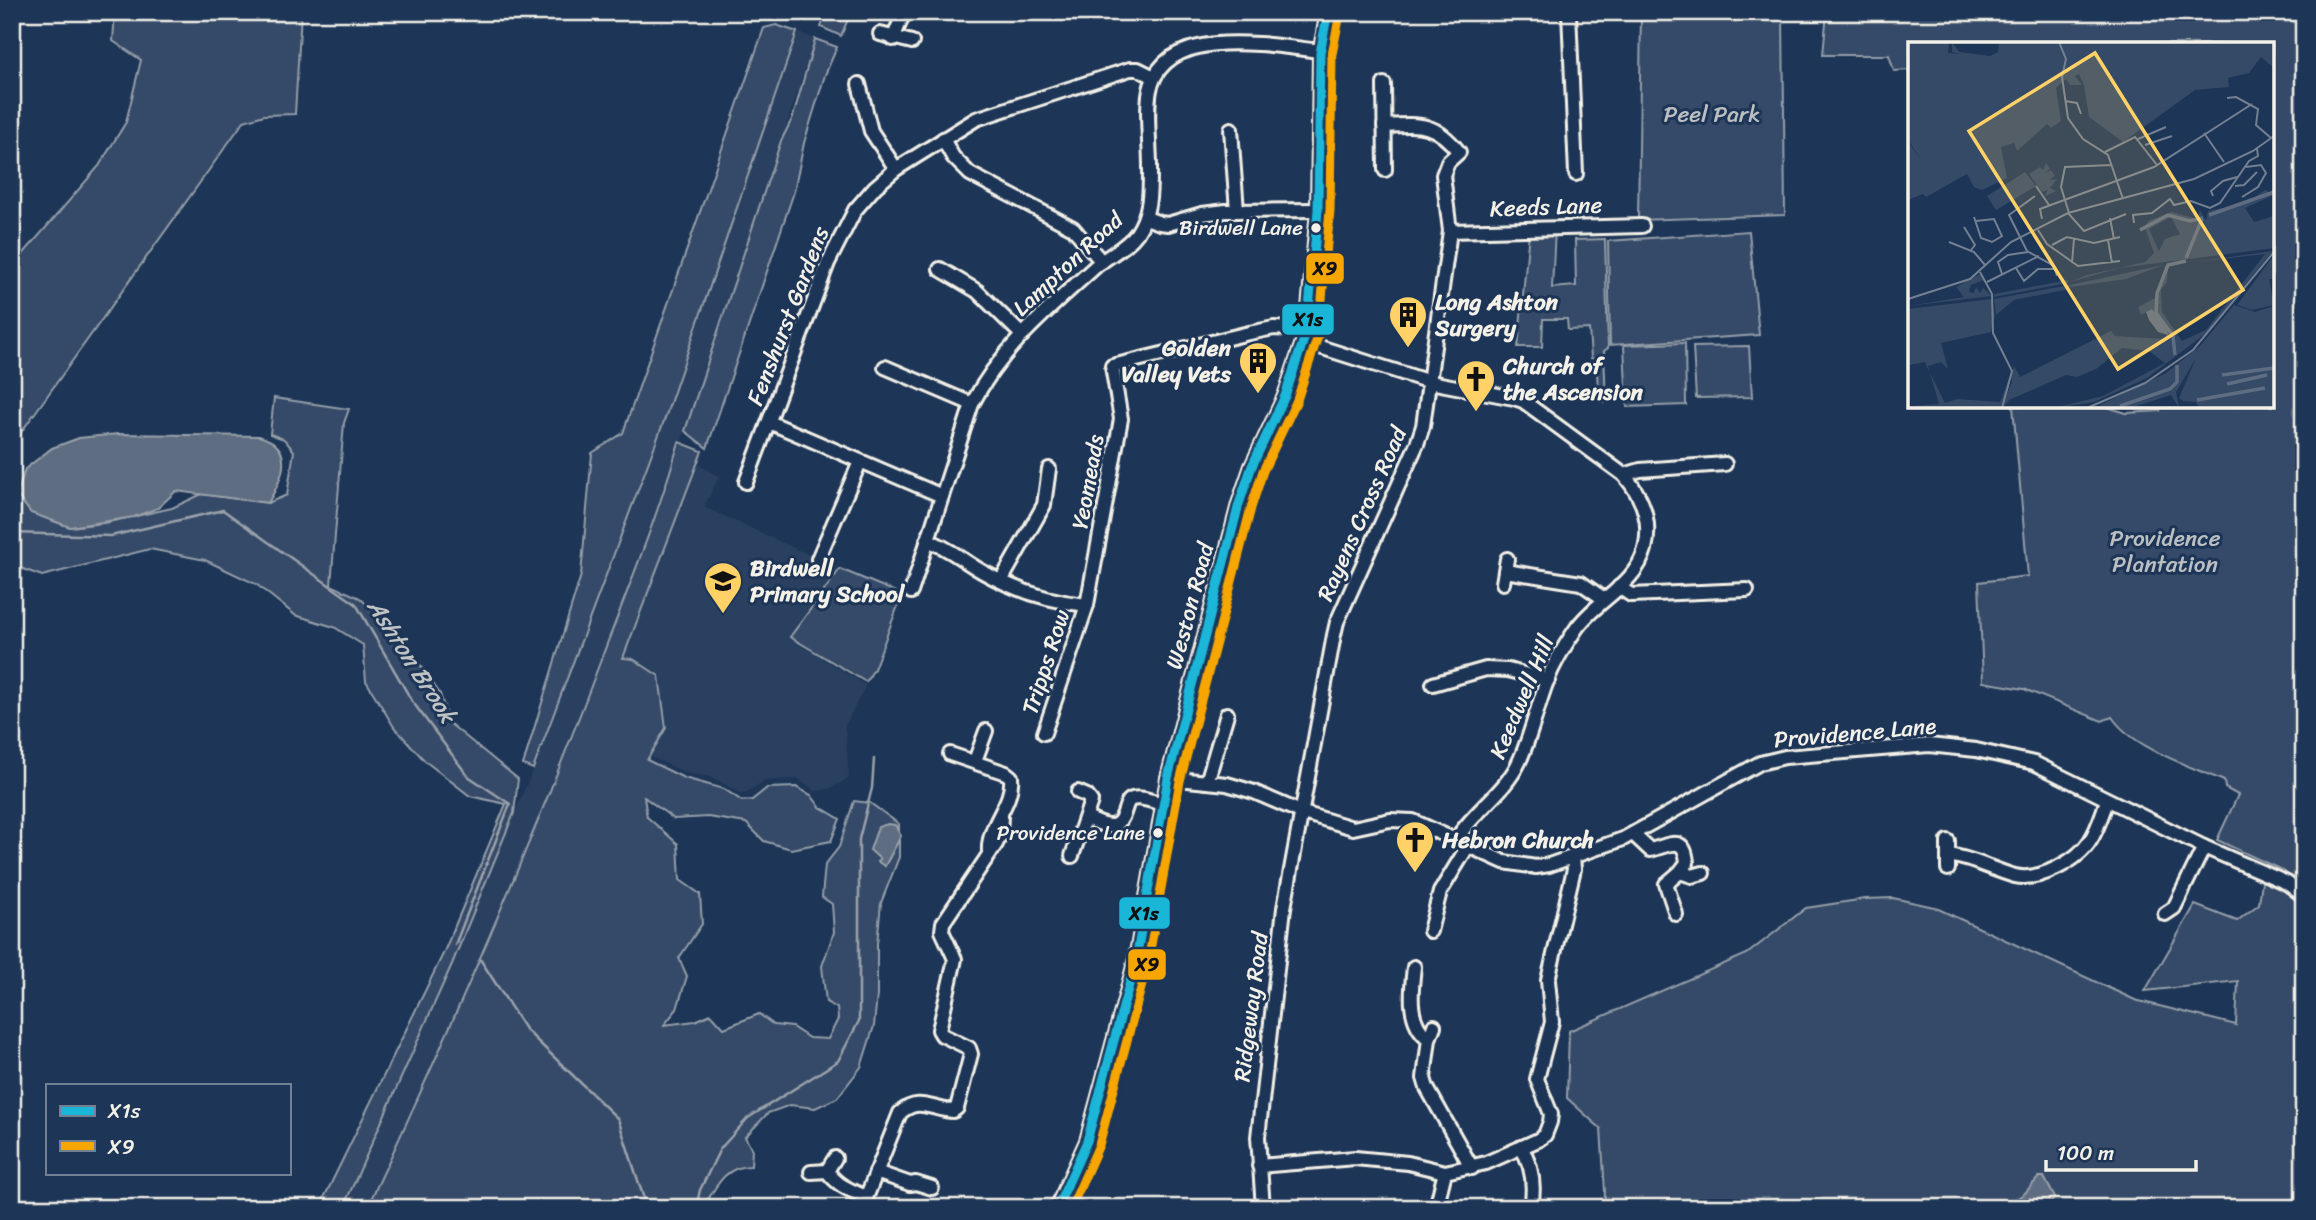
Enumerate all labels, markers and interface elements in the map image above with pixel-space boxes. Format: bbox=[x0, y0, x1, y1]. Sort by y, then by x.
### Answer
inset map bbox=[1908, 42, 2274, 408]
park label: Peel Park bbox=[1664, 94, 1760, 135]
street label: Keeds Lane bbox=[1489, 185, 1603, 229]
street label: Lampton Road bbox=[1003, 200, 1135, 327]
place label: Birdwell Lane bbox=[1179, 209, 1303, 247]
street label: Fenshurst Gardens bbox=[735, 220, 841, 412]
marker: Birdwell Lane bbox=[1309, 221, 1323, 235]
line badge: X9 bbox=[1305, 252, 1345, 285]
text: X9 bbox=[1312, 252, 1337, 285]
place label: Long Ashton Surgery bbox=[1434, 282, 1559, 349]
building icon: Long Ashton Surgery bbox=[1387, 294, 1429, 349]
line badge: X1s bbox=[1281, 303, 1335, 336]
text: X1s bbox=[1292, 303, 1324, 336]
place label: Golden Valley Vets bbox=[1121, 328, 1231, 395]
building icon: Golden Valley Vets bbox=[1237, 340, 1279, 395]
place label: Church of the Ascension bbox=[1502, 346, 1644, 413]
church icon: Church of the Ascension bbox=[1455, 358, 1497, 413]
street label: Rayens Cross Road bbox=[1305, 418, 1420, 608]
street label: Yeomeads bbox=[1060, 431, 1117, 533]
park label: Providence Plantation bbox=[2109, 518, 2221, 585]
street label: Weston Road bbox=[1153, 536, 1227, 674]
place label: Birdwell Primary School bbox=[750, 548, 906, 615]
school or university icon: Birdwell Primary School bbox=[702, 560, 744, 615]
water label: Ashton Brook bbox=[355, 589, 469, 733]
street label: Tripps Row bbox=[1010, 604, 1082, 720]
street label: Keedwell Hill bbox=[1477, 628, 1567, 766]
street label: Providence Lane bbox=[1772, 705, 1938, 761]
place label: Providence Lane bbox=[996, 814, 1145, 852]
church icon: Hebron Church bbox=[1394, 819, 1436, 874]
place label: Hebron Church bbox=[1441, 820, 1594, 861]
marker: Providence Lane bbox=[1151, 826, 1165, 840]
line badge: X1s bbox=[1118, 896, 1171, 930]
text: X1s bbox=[1128, 897, 1160, 930]
street label: Ridgeway Road bbox=[1221, 928, 1281, 1084]
line badge: X9 bbox=[1127, 948, 1167, 981]
text: X9 bbox=[1134, 948, 1159, 981]
legend bbox=[46, 1084, 290, 1174]
text: X1s bbox=[107, 1092, 141, 1130]
text: X9 bbox=[107, 1128, 135, 1166]
scale bar bbox=[2046, 1129, 2197, 1173]
text: 100 m bbox=[2057, 1134, 2114, 1172]

